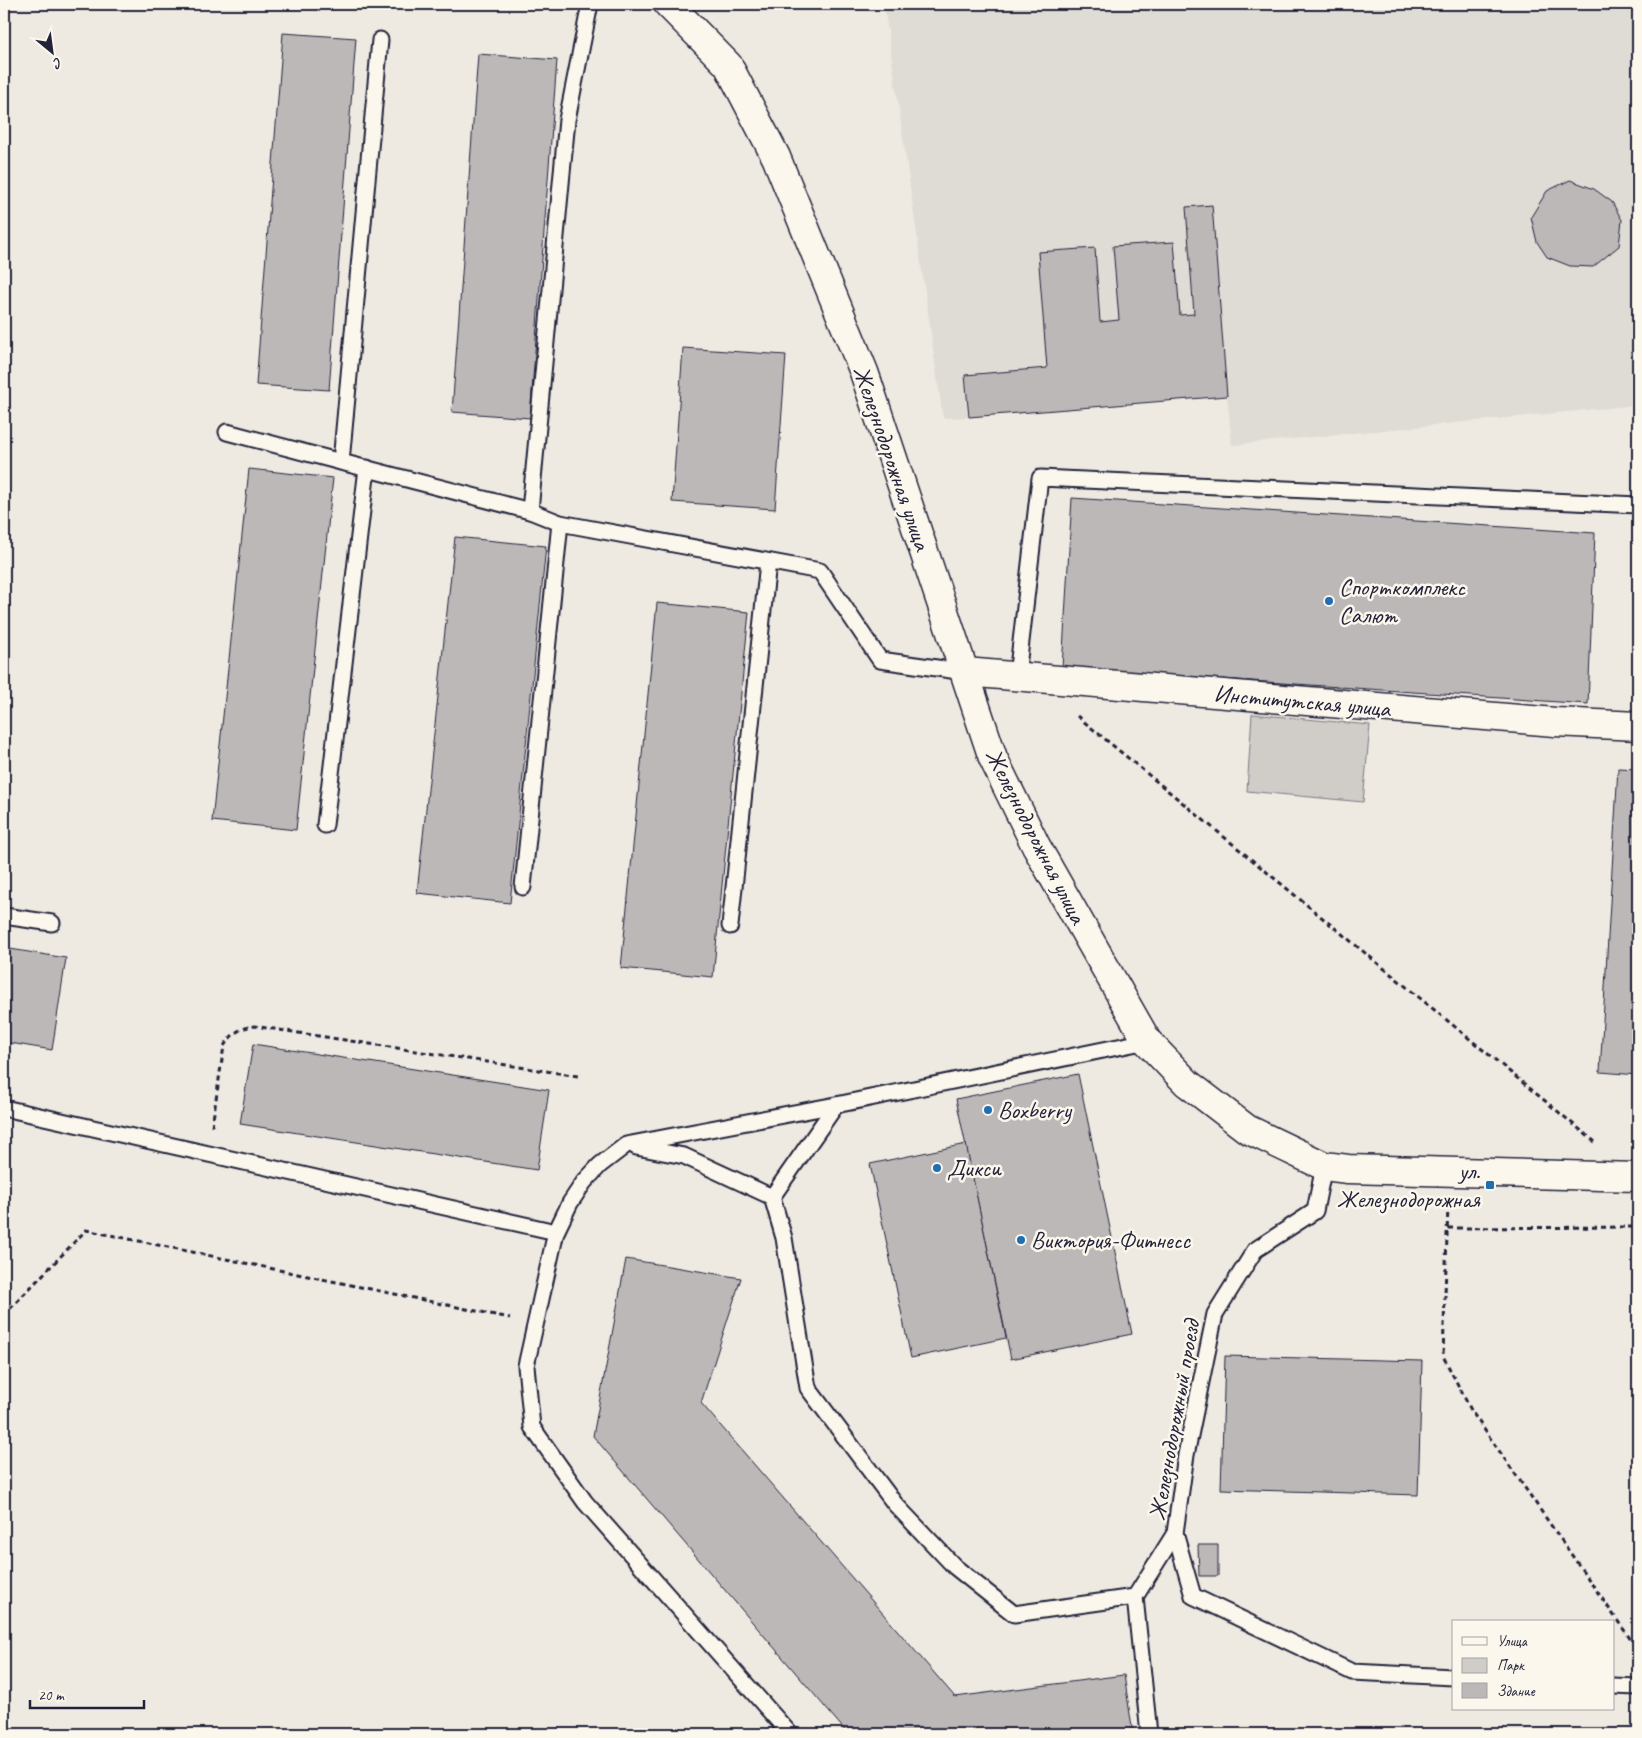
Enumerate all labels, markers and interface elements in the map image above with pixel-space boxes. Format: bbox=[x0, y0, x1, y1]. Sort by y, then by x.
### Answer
north arrow bbox=[28, 28, 78, 78]
text: С bbox=[49, 54, 65, 73]
street label: Железнодорожная улица bbox=[846, 362, 938, 556]
place label: Спорткомплекс Салют bbox=[1339, 572, 1466, 630]
marker: Спорткомплекс Салют bbox=[1323, 595, 1335, 607]
street label: Институтская улица bbox=[1213, 678, 1393, 724]
street label: Железнодорожная улица bbox=[979, 743, 1094, 930]
place label: Boxberry bbox=[998, 1095, 1073, 1125]
marker: Boxberry bbox=[982, 1104, 994, 1116]
place label: Дикси bbox=[947, 1153, 1002, 1183]
place label: ул. Железнодорожная bbox=[1337, 1156, 1481, 1214]
marker: Дикси bbox=[931, 1162, 943, 1174]
marker: ул. Железнодорожная bbox=[1484, 1179, 1496, 1191]
place label: Виктория-Фитнесс bbox=[1031, 1225, 1191, 1255]
marker: Виктория-Фитнесс bbox=[1015, 1234, 1027, 1246]
street label: Железнодорожный проезд bbox=[1142, 1315, 1207, 1523]
legend bbox=[1452, 1620, 1614, 1710]
text: Улица bbox=[1497, 1632, 1528, 1651]
text: Парк bbox=[1497, 1656, 1525, 1675]
scale bar bbox=[30, 1678, 144, 1710]
text: Здание bbox=[1497, 1682, 1536, 1701]
text: 20 m bbox=[38, 1686, 65, 1705]

